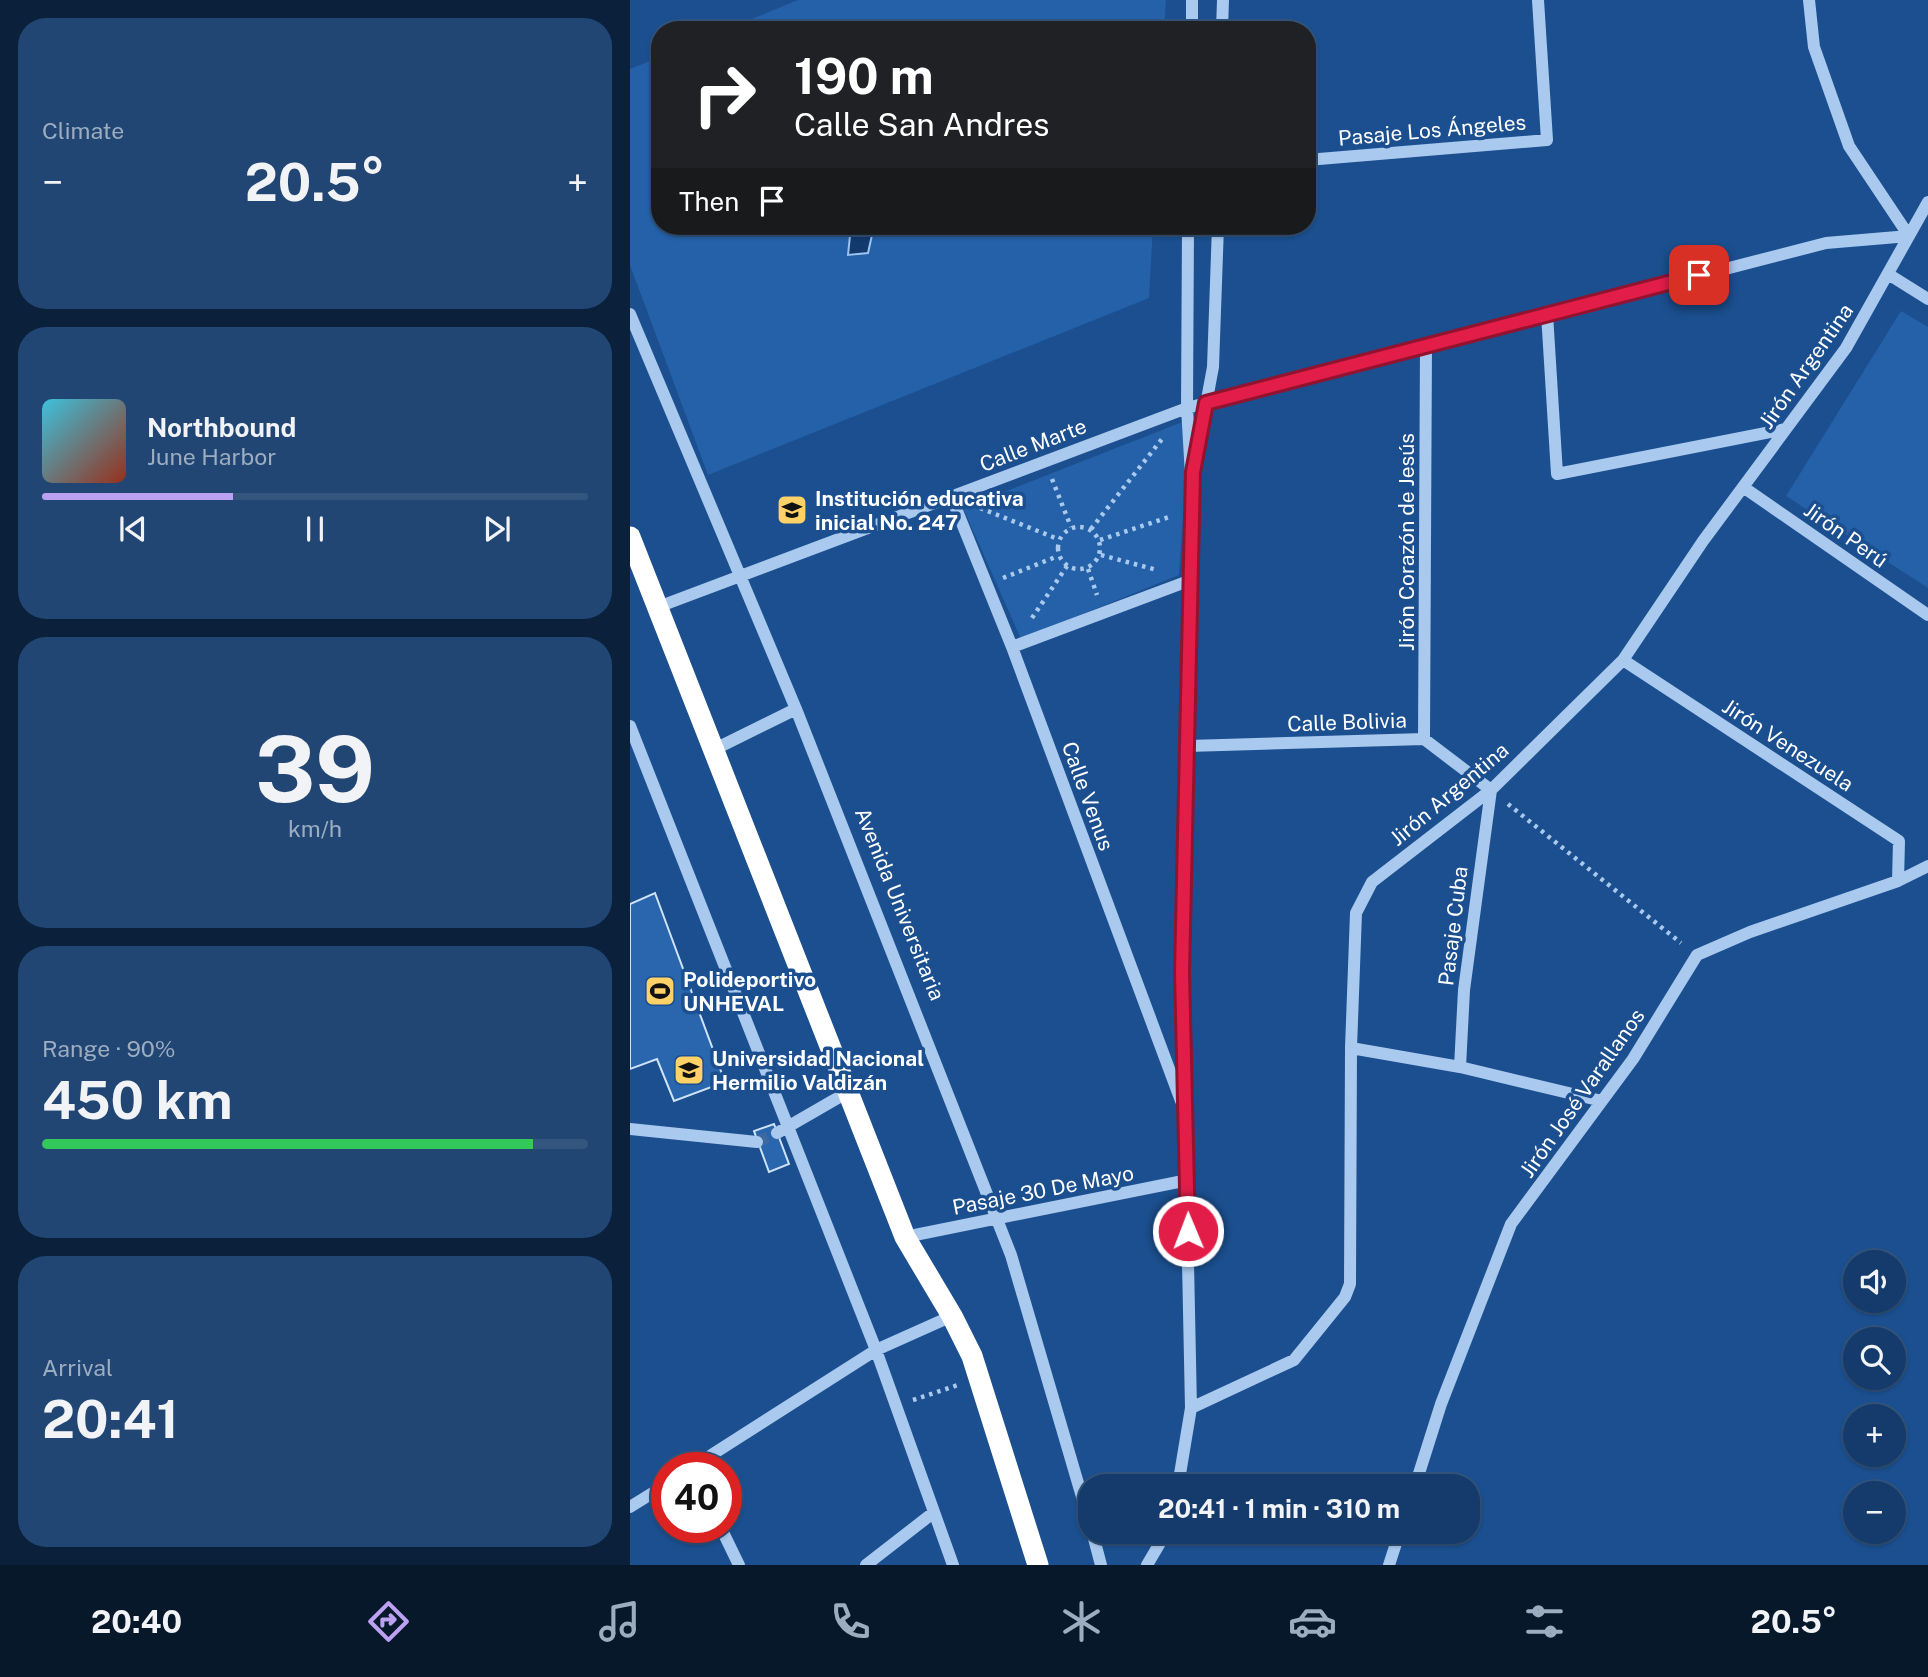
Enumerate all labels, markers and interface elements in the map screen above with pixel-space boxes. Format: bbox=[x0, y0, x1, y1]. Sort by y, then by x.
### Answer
text: 190 m bbox=[794, 47, 934, 105]
icon: right bbox=[679, 49, 770, 140]
text: Calle San Andres bbox=[794, 106, 1050, 143]
street label: Pasaje Los Ángeles bbox=[1337, 109, 1527, 151]
text: Climate bbox=[42, 117, 124, 144]
text: 20.5° bbox=[245, 152, 385, 213]
text: − bbox=[42, 160, 63, 205]
text: + bbox=[567, 160, 588, 205]
icon: arrive bbox=[753, 182, 791, 220]
text: Then bbox=[679, 186, 739, 217]
pin bbox=[1669, 245, 1729, 305]
icon: arrive bbox=[1680, 256, 1718, 294]
street label: Jirón Argentina bbox=[1754, 299, 1858, 433]
text: Northbound bbox=[147, 412, 296, 443]
street label: Calle Marte bbox=[976, 413, 1090, 477]
street label: Jirón Corazón de Jesús bbox=[1394, 433, 1419, 651]
text: June Harbor bbox=[147, 443, 276, 470]
place label: Institución educativa inicial No. 247 bbox=[815, 486, 1024, 535]
school or university icon: Institución educativa inicial No. 247 bbox=[775, 493, 809, 527]
street label: Jirón Perú bbox=[1799, 497, 1893, 573]
icon: previous bbox=[114, 510, 152, 548]
icon: pause bbox=[296, 510, 334, 548]
icon: next bbox=[478, 510, 516, 548]
street label: Jirón Venezuela bbox=[1718, 693, 1858, 797]
street label: Calle Bolivia bbox=[1287, 707, 1407, 737]
text: 39 bbox=[255, 716, 375, 822]
street label: Jirón Argentina bbox=[1385, 737, 1513, 851]
street label: Calle Venus bbox=[1057, 738, 1119, 854]
street label: Avenida Universitaria bbox=[850, 804, 950, 1004]
text: km/h bbox=[288, 815, 342, 842]
street label: Pasaje Cuba bbox=[1433, 865, 1473, 987]
place label: Polideportivo UNHEVAL bbox=[683, 967, 816, 1016]
sports icon: Polideportivo UNHEVAL bbox=[643, 974, 677, 1008]
street label: Jirón José Varallanos bbox=[1514, 1004, 1650, 1182]
text: Range · 90% bbox=[42, 1035, 176, 1062]
place label: Universidad Nacional Hermilio Valdizán bbox=[712, 1046, 924, 1095]
school or university icon: Universidad Nacional Hermilio Valdizán bbox=[672, 1053, 706, 1087]
text: 450 km bbox=[42, 1070, 233, 1131]
street label: Pasaje 30 De Mayo bbox=[950, 1160, 1136, 1220]
position arrow bbox=[1151, 1194, 1225, 1268]
map controls bbox=[1843, 1250, 1906, 1544]
button: sound bbox=[1843, 1250, 1906, 1313]
button: search bbox=[1843, 1327, 1906, 1390]
text: Arrival bbox=[42, 1354, 113, 1381]
text: 20:41 bbox=[42, 1389, 179, 1450]
button: + bbox=[1843, 1404, 1906, 1467]
speed limit sign: 40 bbox=[651, 1452, 742, 1543]
button: − bbox=[1843, 1481, 1906, 1544]
text: 20:41 · 1 min · 310 m bbox=[1158, 1493, 1400, 1524]
icon: directions bbox=[364, 1597, 413, 1646]
icon: music bbox=[595, 1597, 644, 1646]
icon: phone bbox=[826, 1597, 875, 1646]
icon: climate bbox=[1057, 1597, 1106, 1646]
icon: car bbox=[1288, 1597, 1337, 1646]
icon: filters bbox=[1520, 1597, 1569, 1646]
text: 20:40 bbox=[91, 1603, 182, 1640]
text: 20.5° bbox=[1751, 1603, 1837, 1640]

